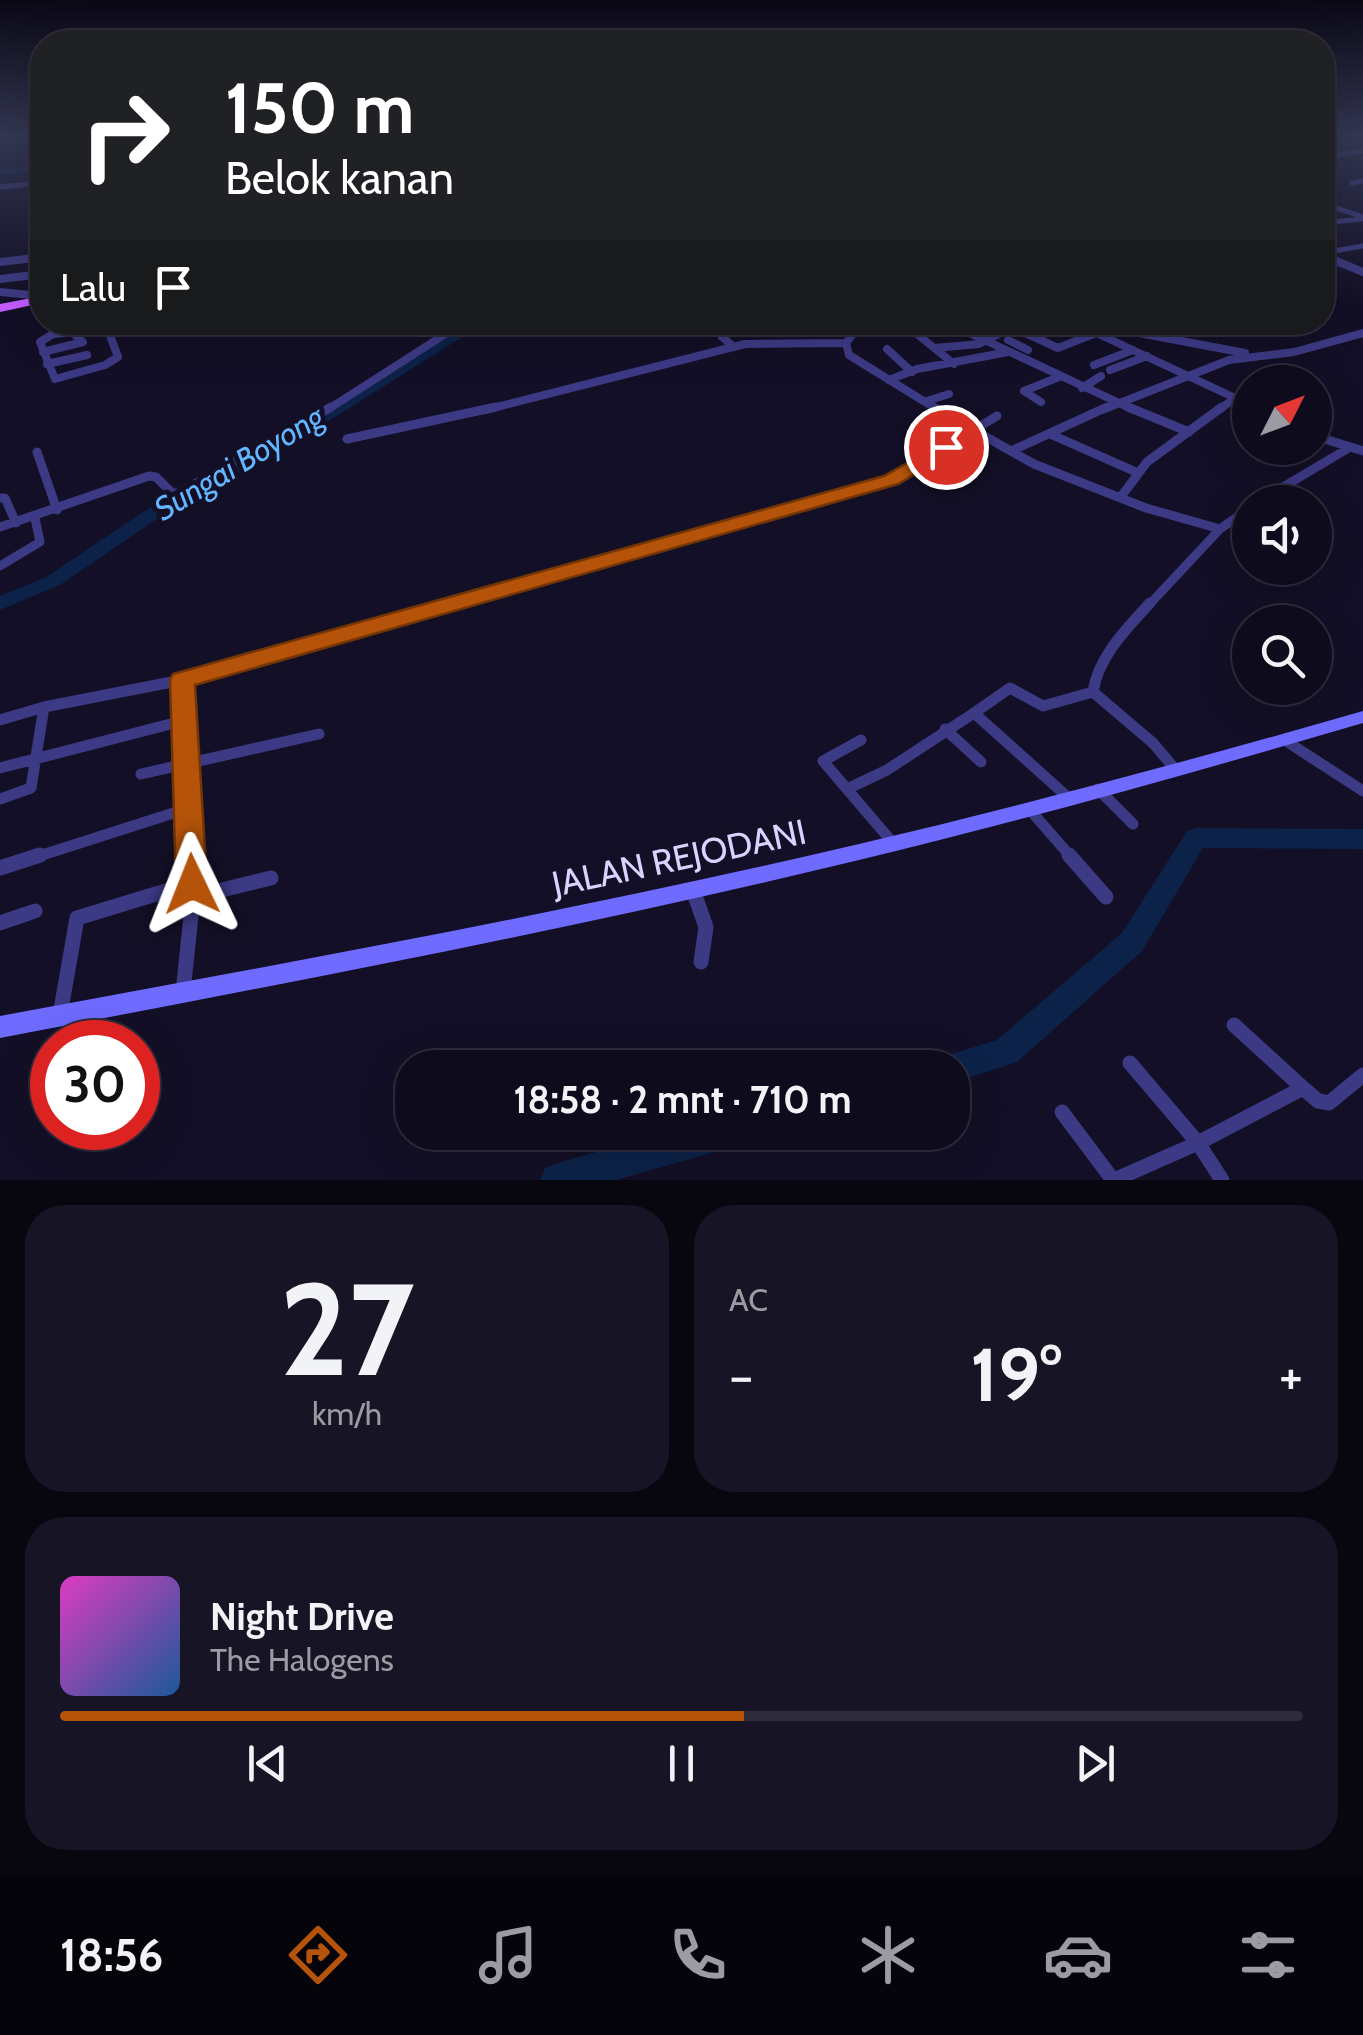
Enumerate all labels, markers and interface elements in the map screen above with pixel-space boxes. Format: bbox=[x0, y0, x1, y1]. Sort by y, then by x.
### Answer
text: 150 m bbox=[225, 65, 414, 151]
icon: right bbox=[60, 70, 190, 200]
text: Belok kanan bbox=[225, 151, 454, 205]
icon: arrive bbox=[146, 260, 201, 315]
text: Lalu bbox=[60, 264, 126, 311]
north arrow bbox=[1232, 365, 1332, 465]
map controls bbox=[1232, 365, 1332, 705]
water label: Sungai Boyong bbox=[147, 396, 332, 528]
pin bbox=[904, 405, 989, 490]
icon: arrive bbox=[919, 420, 974, 475]
button: sound bbox=[1232, 485, 1332, 585]
button: search bbox=[1232, 605, 1332, 705]
street label: JALAN REJODANI bbox=[547, 810, 810, 906]
position arrow bbox=[140, 832, 244, 936]
speed limit sign: 30 bbox=[30, 1020, 160, 1150]
text: 18:58 · 2 mnt · 710 m bbox=[514, 1076, 851, 1123]
text: 27 bbox=[279, 1250, 415, 1408]
text: AC bbox=[729, 1280, 768, 1319]
text: 19° bbox=[970, 1329, 1062, 1420]
text: − bbox=[729, 1342, 753, 1409]
text: + bbox=[1279, 1342, 1303, 1409]
text: km/h bbox=[312, 1394, 382, 1433]
text: Night Drive bbox=[210, 1593, 394, 1640]
text: The Halogens bbox=[210, 1640, 394, 1679]
icon: previous bbox=[240, 1736, 295, 1791]
icon: pause bbox=[654, 1736, 709, 1791]
icon: next bbox=[1068, 1736, 1123, 1791]
icon: directions bbox=[283, 1920, 353, 1990]
icon: music bbox=[473, 1920, 543, 1990]
icon: phone bbox=[663, 1920, 733, 1990]
icon: climate bbox=[853, 1920, 923, 1990]
icon: car bbox=[1043, 1920, 1113, 1990]
icon: filters bbox=[1233, 1920, 1303, 1990]
text: 18:56 bbox=[60, 1928, 163, 1982]

